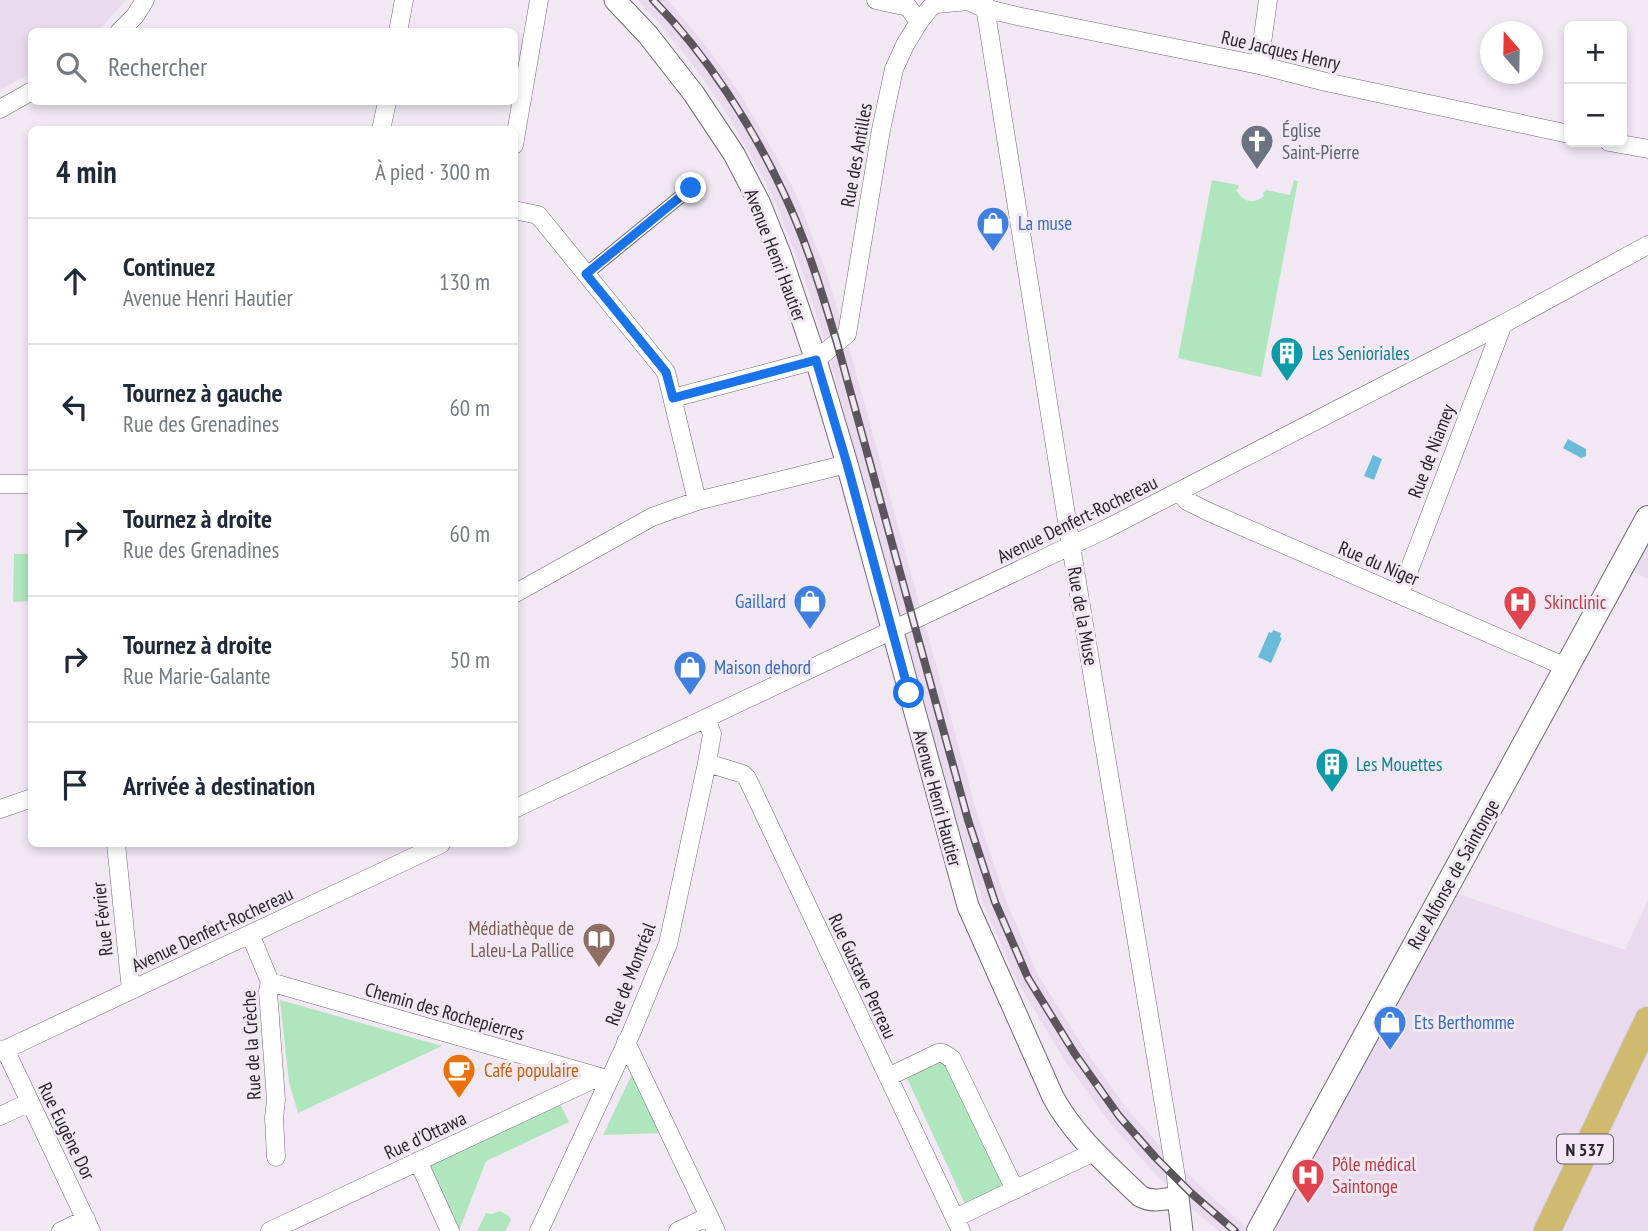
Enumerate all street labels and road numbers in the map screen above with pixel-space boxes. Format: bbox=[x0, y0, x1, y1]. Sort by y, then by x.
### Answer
street label: Rue Jacques Henry bbox=[1219, 25, 1344, 76]
street label: Rue des Antilles bbox=[835, 101, 877, 209]
street label: Avenue Henri Hautier bbox=[740, 185, 813, 325]
street label: Rue de Niamey bbox=[1402, 400, 1460, 501]
street label: Avenue Denfert-Rochereau bbox=[993, 470, 1161, 568]
street label: Rue du Niger bbox=[1335, 535, 1424, 591]
street label: Rue de la Muse bbox=[1062, 565, 1104, 667]
street label: Avenue Henri Hautier bbox=[908, 727, 968, 870]
street label: Rue Alfonse de Saintonge bbox=[1402, 795, 1504, 953]
street label: Rue Février bbox=[86, 880, 118, 957]
street label: Avenue Denfert-Rochereau bbox=[128, 881, 296, 977]
street label: Rue Gustave Perreau bbox=[824, 910, 902, 1042]
street label: Rue de Montréal bbox=[599, 919, 661, 1029]
street label: Chemin des Rochepierres bbox=[362, 977, 528, 1045]
street label: Rue de la Crèche bbox=[236, 989, 266, 1100]
street label: Rue Eugène Dor bbox=[33, 1078, 101, 1184]
street label: Rue d'Ottawa bbox=[380, 1106, 470, 1164]
road number: N 537 bbox=[1557, 1134, 1613, 1164]

